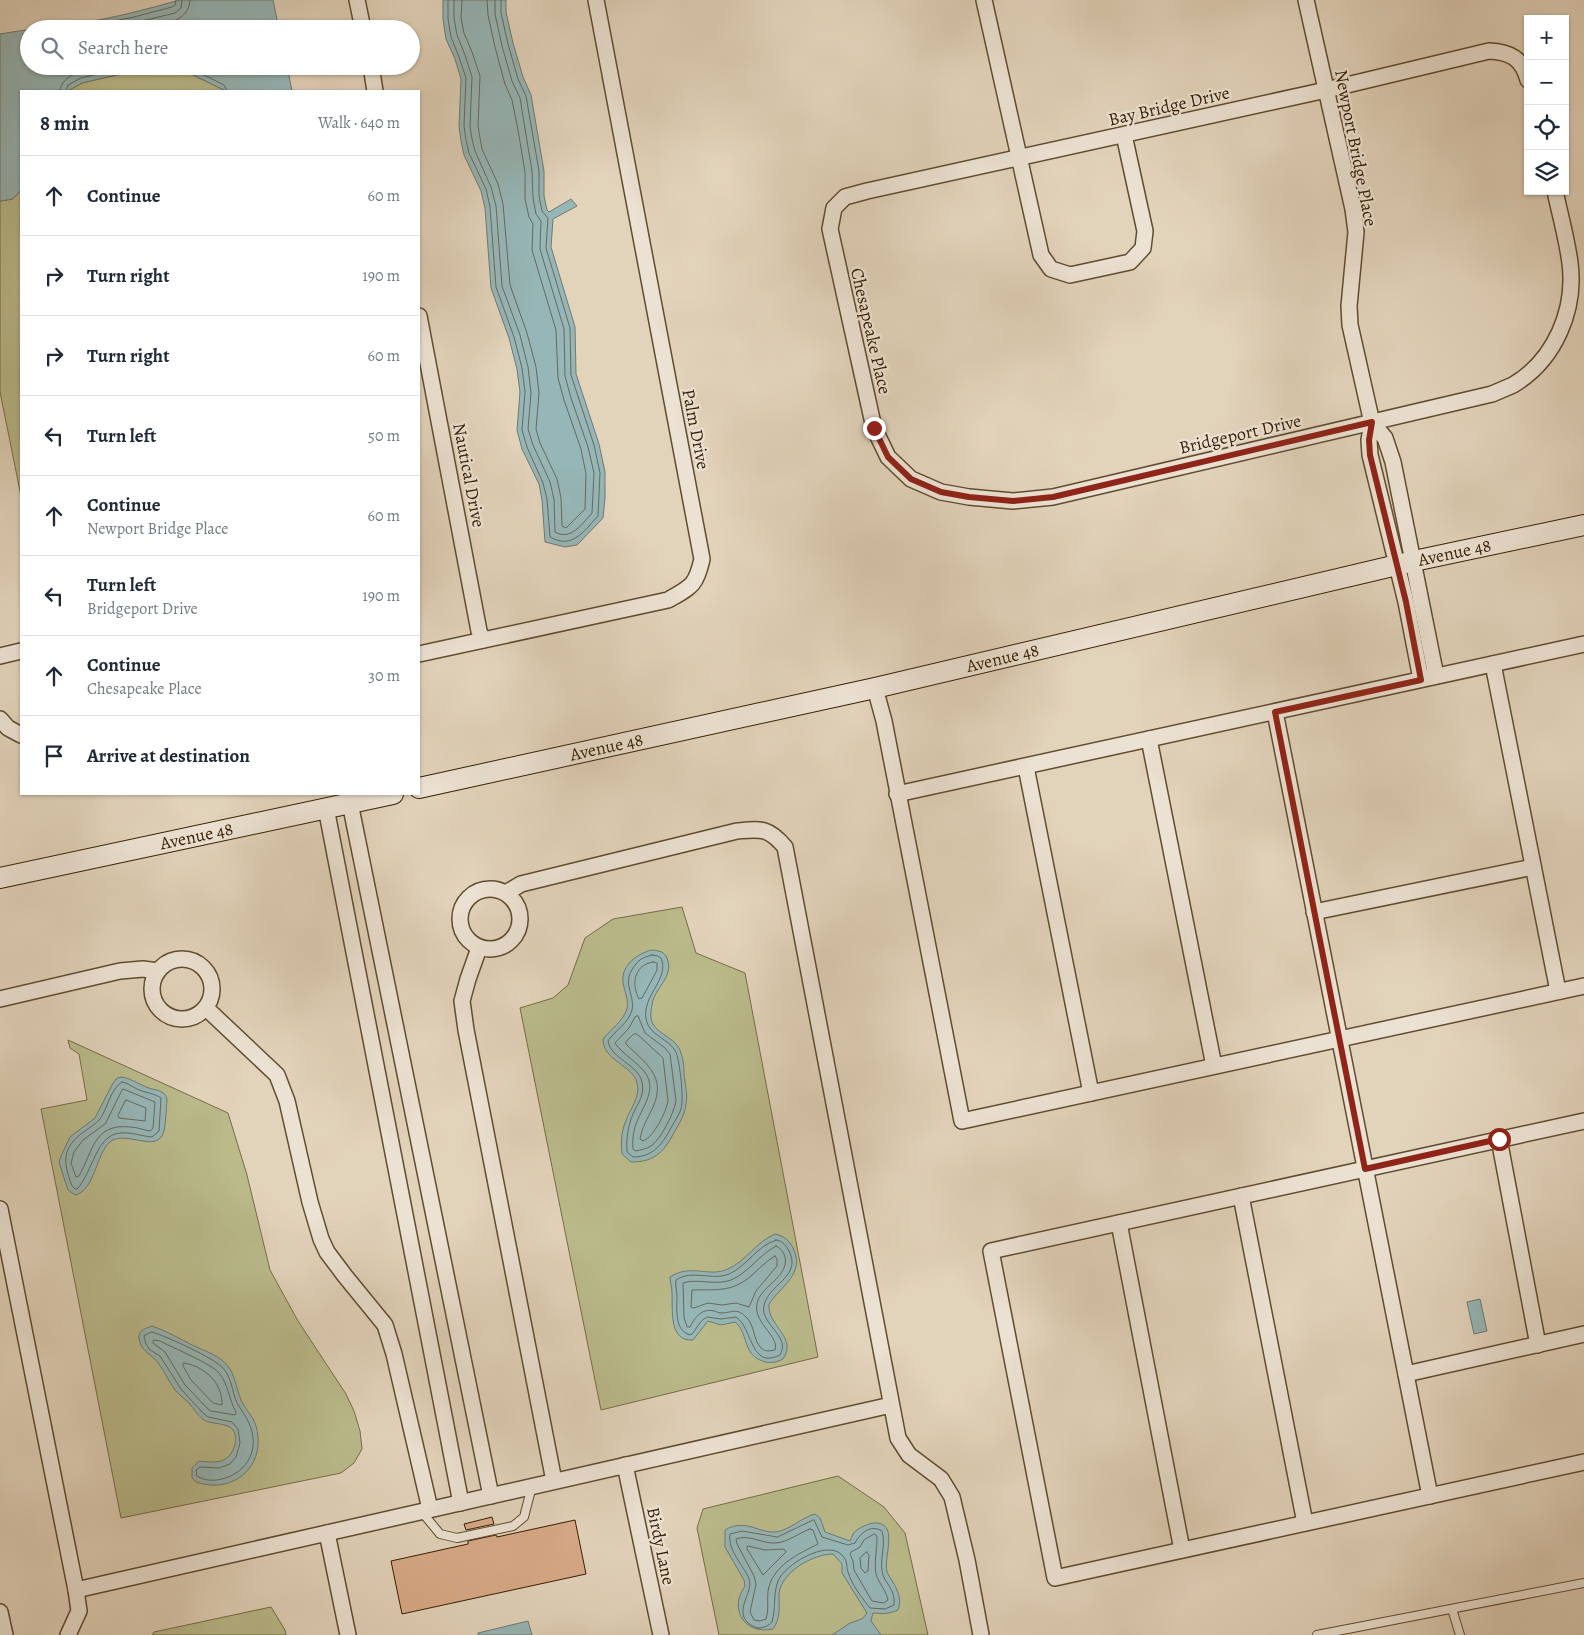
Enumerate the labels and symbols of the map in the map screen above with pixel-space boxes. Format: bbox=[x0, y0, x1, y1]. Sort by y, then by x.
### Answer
street label: Newport Bridge Place bbox=[1329, 68, 1383, 228]
street label: Bay Bridge Drive bbox=[1106, 80, 1232, 132]
street label: Chesapeake Place bbox=[845, 266, 897, 396]
street label: Palm Drive bbox=[676, 387, 716, 471]
street label: Bridgeport Drive bbox=[1177, 408, 1303, 460]
route end bbox=[863, 417, 886, 440]
street label: Nautical Drive bbox=[447, 421, 491, 529]
street label: Avenue 48 bbox=[1415, 533, 1493, 572]
street label: Avenue 48 bbox=[963, 638, 1042, 678]
street label: Avenue 48 bbox=[567, 727, 645, 767]
street label: Avenue 48 bbox=[157, 817, 235, 856]
route start bbox=[1488, 1128, 1511, 1151]
street label: Birdy Lane bbox=[641, 1505, 681, 1587]

